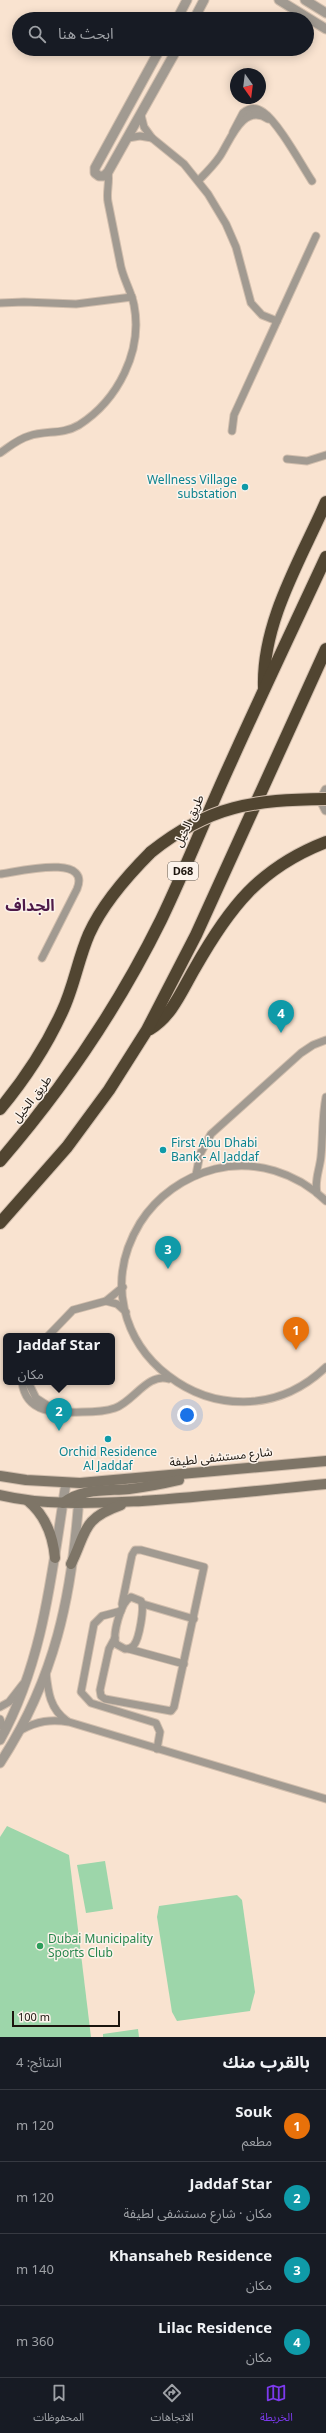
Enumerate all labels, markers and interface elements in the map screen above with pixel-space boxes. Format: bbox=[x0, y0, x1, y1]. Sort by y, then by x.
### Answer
search box bbox=[12, 12, 314, 56]
text: ابحث هنا bbox=[58, 18, 114, 50]
icon: search bbox=[26, 23, 48, 45]
north arrow bbox=[230, 68, 266, 104]
place label: Wellness Village substation bbox=[147, 468, 237, 507]
marker: Wellness Village substation bbox=[240, 482, 250, 492]
street label: طريق الخيل bbox=[167, 791, 212, 852]
road number: D68 bbox=[168, 862, 198, 880]
district label: الجداف bbox=[5, 889, 55, 923]
pin: 4 bbox=[268, 1000, 294, 1033]
street label: طريق الخيل bbox=[5, 1070, 59, 1129]
place label: First Abu Dhabi Bank - Al Jaddaf bbox=[171, 1131, 260, 1170]
marker: First Abu Dhabi Bank - Al Jaddaf bbox=[158, 1145, 168, 1155]
pin: 3 bbox=[155, 1236, 181, 1269]
pin: 1 bbox=[283, 1317, 309, 1350]
text: Jaddaf Star bbox=[18, 1329, 100, 1361]
popup bbox=[3, 1333, 115, 1385]
text: مكان bbox=[18, 1361, 44, 1389]
pin: 2 bbox=[46, 1398, 72, 1431]
your location bbox=[177, 1405, 197, 1425]
marker: Orchid Residence Al Jaddaf bbox=[103, 1434, 113, 1444]
place label: Orchid Residence Al Jaddaf bbox=[59, 1440, 157, 1479]
street label: شارع مستشفى لطيفة bbox=[168, 1440, 274, 1475]
place label: Dubai Municipality Sports Club bbox=[48, 1927, 154, 1966]
marker: Dubai Municipality Sports Club bbox=[35, 1941, 45, 1951]
text: 100 m bbox=[18, 2006, 50, 2029]
scale bar bbox=[12, 2009, 120, 2028]
text: بالقرب منك bbox=[223, 2045, 310, 2081]
text: النتائج: 4 bbox=[16, 2049, 62, 2077]
text: Souk bbox=[235, 2096, 272, 2128]
text: 120 m bbox=[16, 2112, 54, 2140]
text: 1 bbox=[293, 2113, 301, 2141]
text: مطعم bbox=[242, 2128, 272, 2156]
text: Jaddaf Star bbox=[190, 2168, 272, 2200]
text: 120 m bbox=[16, 2184, 54, 2212]
text: 2 bbox=[293, 2185, 301, 2213]
text: مكان · شارع مستشفى لطيفة bbox=[124, 2200, 272, 2228]
text: Khansaheb Residence bbox=[109, 2240, 272, 2272]
text: 140 m bbox=[16, 2256, 54, 2284]
text: 3 bbox=[293, 2257, 301, 2285]
text: مكان bbox=[246, 2272, 272, 2300]
text: Lilac Residence bbox=[158, 2312, 272, 2344]
text: 360 m bbox=[16, 2328, 54, 2356]
text: 4 bbox=[293, 2329, 301, 2357]
text: مكان bbox=[246, 2344, 272, 2372]
tab: المحفوظات bbox=[33, 2382, 84, 2429]
tab: الاتجاهات bbox=[151, 2382, 194, 2429]
tab: الخريطة bbox=[260, 2382, 293, 2429]

